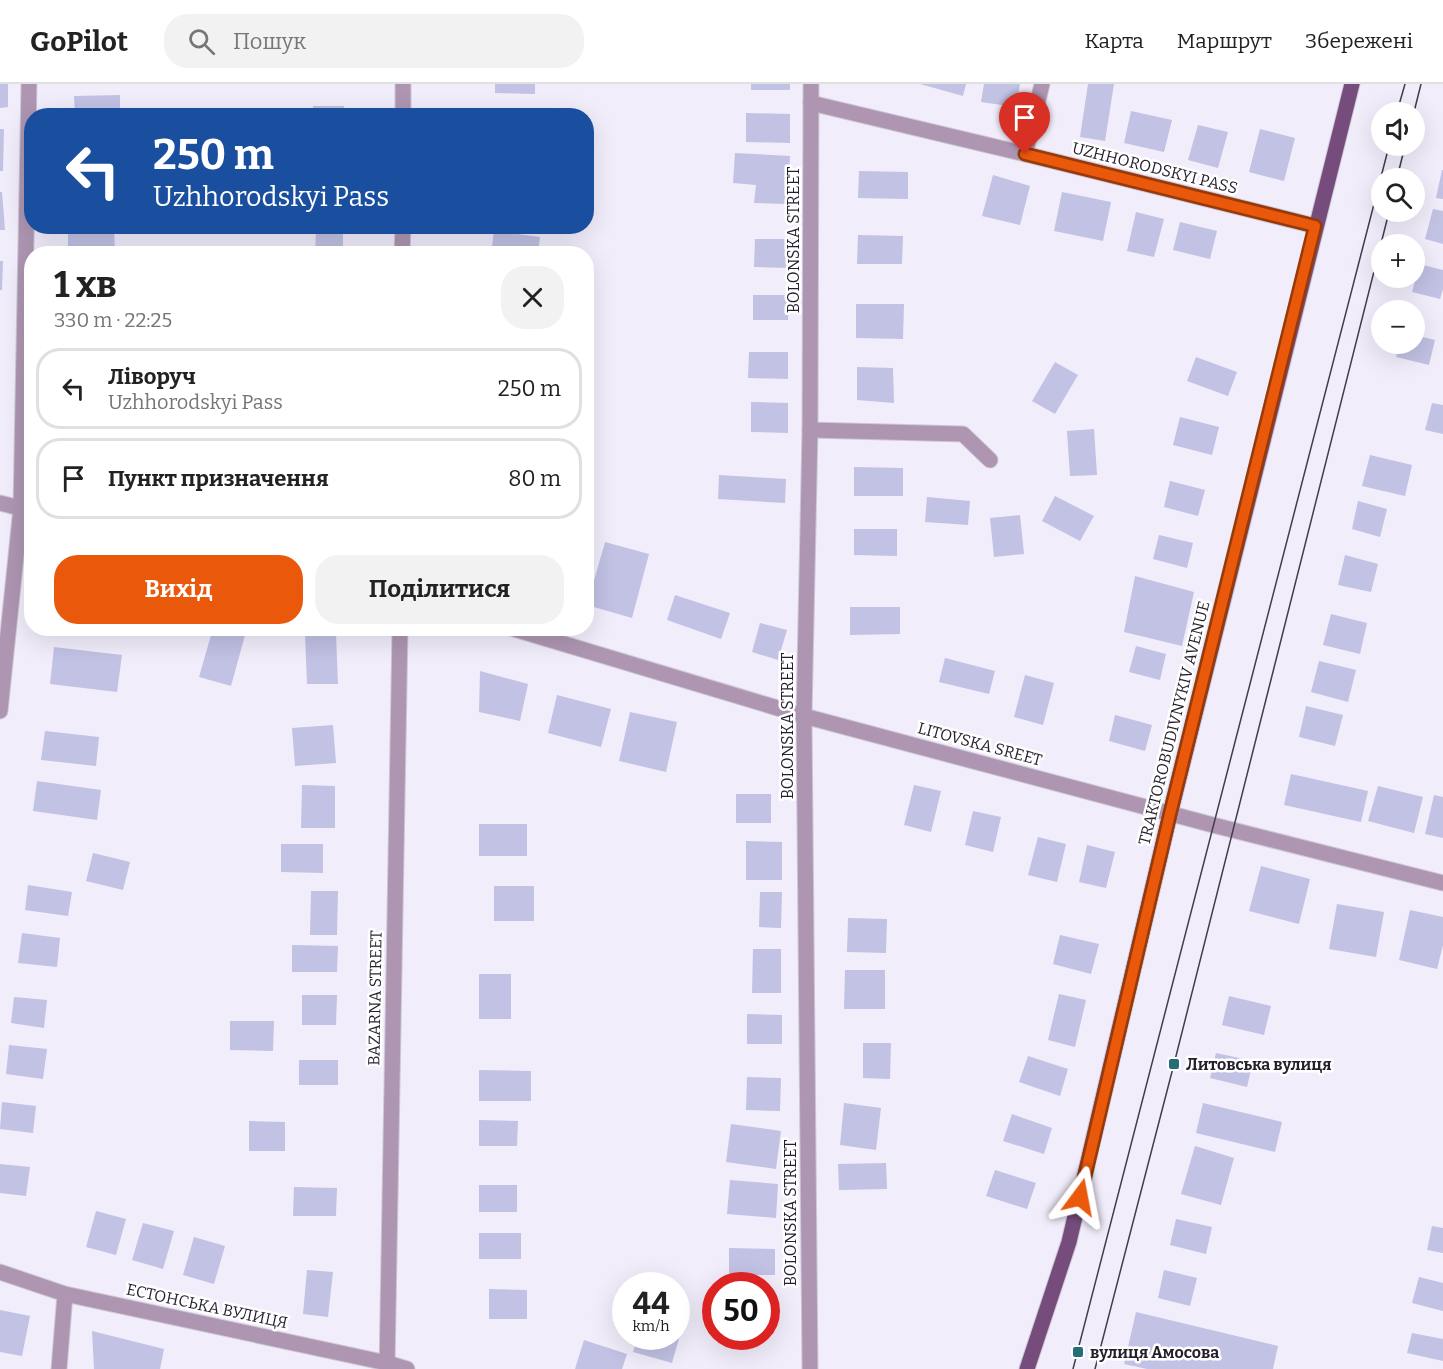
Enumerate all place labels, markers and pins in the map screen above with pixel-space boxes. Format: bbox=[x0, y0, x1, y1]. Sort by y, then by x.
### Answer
pin bbox=[999, 92, 1050, 154]
place label: Литовська вулиця bbox=[1186, 1055, 1332, 1074]
marker: Литовська вулиця bbox=[1167, 1057, 1181, 1071]
place label: вулиця Амосова bbox=[1090, 1343, 1219, 1362]
marker: вулиця Амосова bbox=[1071, 1345, 1085, 1359]

